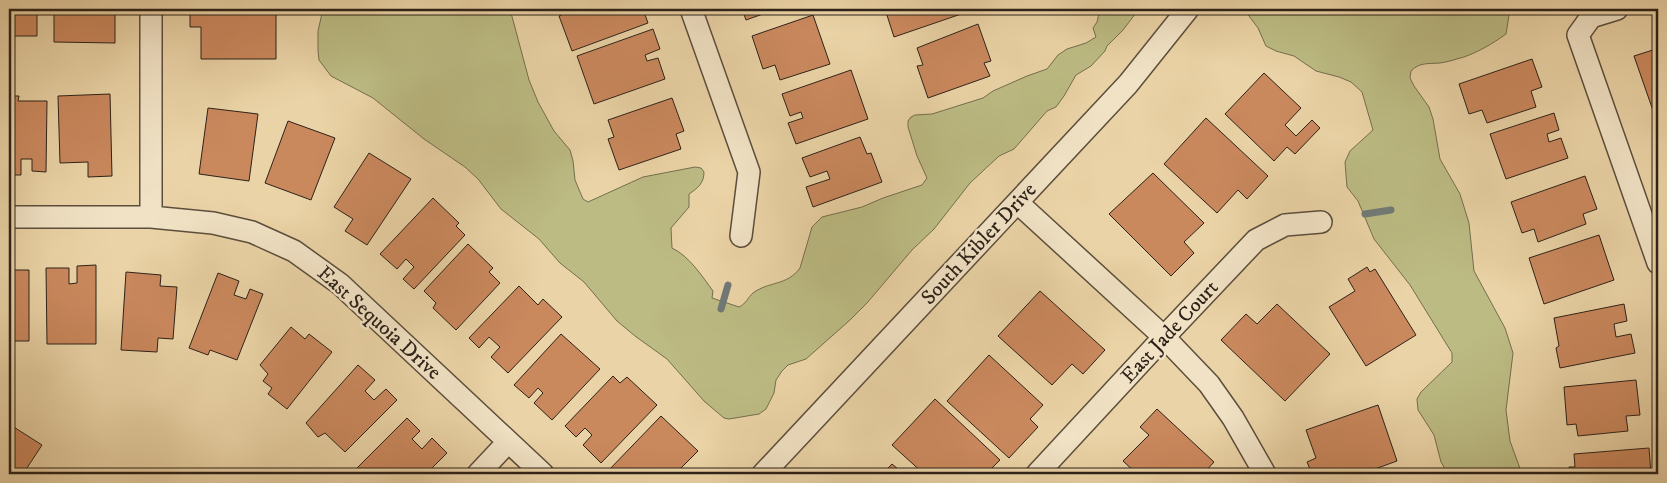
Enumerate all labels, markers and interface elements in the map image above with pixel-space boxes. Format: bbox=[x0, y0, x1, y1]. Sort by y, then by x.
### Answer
street label: South Kibler Drive bbox=[916, 177, 1042, 310]
street label: East Sequoia Drive bbox=[312, 260, 447, 386]
street label: East Jade Court bbox=[1116, 275, 1225, 389]

